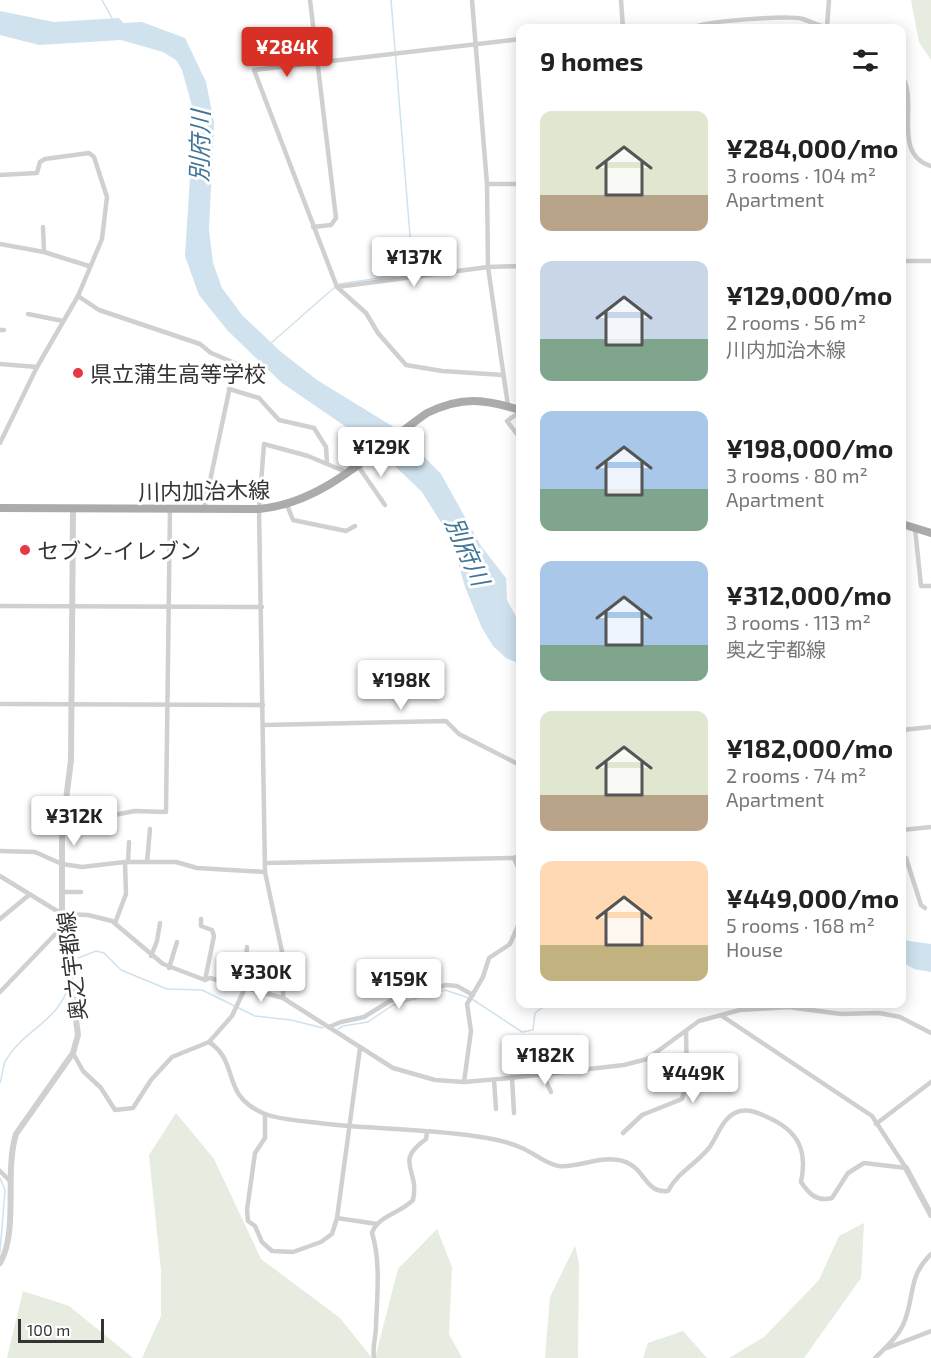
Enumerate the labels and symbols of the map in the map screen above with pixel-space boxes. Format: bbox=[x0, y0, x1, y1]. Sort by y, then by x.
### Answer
pin: ¥284K bbox=[245, 27, 329, 78]
water label: 別府川 bbox=[184, 107, 214, 182]
pin: ¥137K bbox=[372, 237, 456, 288]
place label: 県立蒲生高等学校 bbox=[90, 360, 266, 386]
marker: 県立蒲生高等学校 bbox=[71, 366, 85, 380]
pin: ¥129K bbox=[339, 427, 423, 478]
street label: 川内加治木線 bbox=[138, 476, 270, 504]
water label: 別府川 bbox=[440, 512, 497, 593]
place label: セブン-イレブン bbox=[37, 537, 201, 563]
marker: セブン-イレブン bbox=[18, 543, 32, 557]
pin: ¥198K bbox=[359, 660, 443, 711]
pin: ¥312K bbox=[32, 796, 116, 847]
street label: 奥之宇都線 bbox=[51, 910, 91, 1022]
pin: ¥330K bbox=[219, 952, 303, 1003]
pin: ¥159K bbox=[357, 959, 441, 1010]
pin: ¥182K bbox=[503, 1035, 587, 1086]
pin: ¥449K bbox=[651, 1053, 735, 1104]
scale bar bbox=[18, 1316, 104, 1344]

